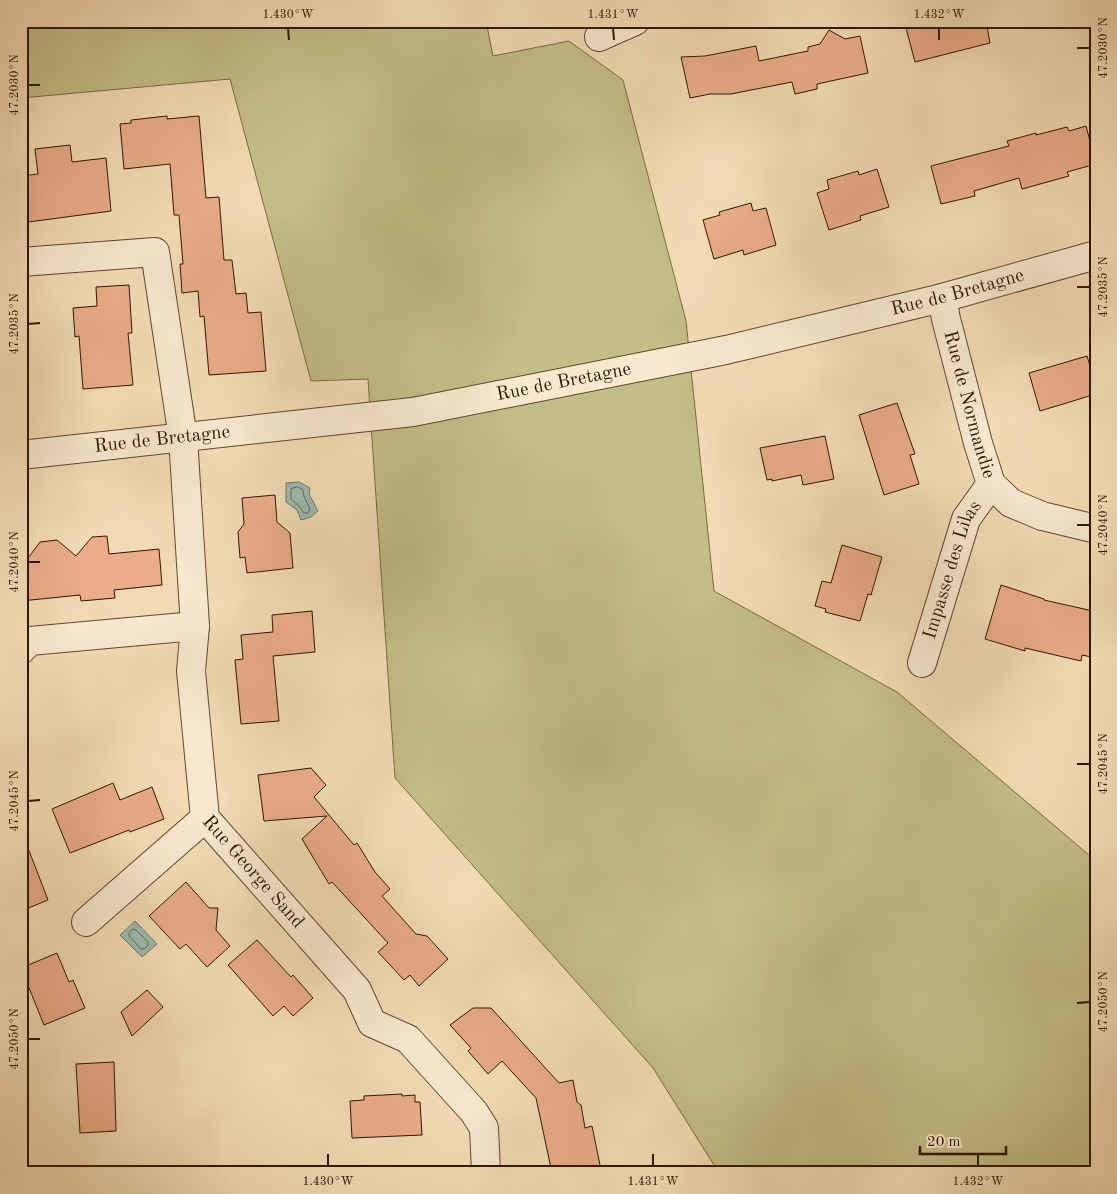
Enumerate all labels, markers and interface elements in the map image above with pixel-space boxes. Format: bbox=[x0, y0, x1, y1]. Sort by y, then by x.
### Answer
text: 1.430°W bbox=[263, 9, 314, 21]
text: 1.431°W bbox=[588, 9, 639, 21]
text: 1.432°W bbox=[914, 9, 965, 21]
text: 47.2030°N bbox=[1098, 17, 1110, 79]
text: 47.2030°N bbox=[9, 54, 21, 116]
text: 47.2035°N bbox=[1097, 256, 1110, 318]
street label: Rue de Bretagne bbox=[889, 266, 1026, 319]
text: 47.2035°N bbox=[8, 293, 21, 355]
street label: Rue de Normandie bbox=[940, 329, 998, 481]
street label: Rue de Bretagne bbox=[495, 360, 633, 405]
street label: Rue de Bretagne bbox=[93, 423, 231, 456]
text: 47.2040°N bbox=[1098, 494, 1110, 556]
street label: Impasse des Lilas bbox=[920, 497, 985, 642]
text: 47.2040°N bbox=[9, 531, 21, 593]
text: 47.2045°N bbox=[1097, 733, 1110, 795]
text: 47.2045°N bbox=[8, 770, 21, 832]
street label: Rue George Sand bbox=[198, 812, 307, 932]
text: 47.2050°N bbox=[1097, 971, 1110, 1033]
text: 47.2050°N bbox=[8, 1008, 21, 1070]
scale bar bbox=[920, 1124, 1006, 1156]
text: 20 m bbox=[927, 1135, 961, 1150]
text: 1.430°W bbox=[303, 1176, 354, 1188]
text: 1.431°W bbox=[628, 1176, 679, 1188]
text: 1.432°W bbox=[953, 1176, 1004, 1188]

